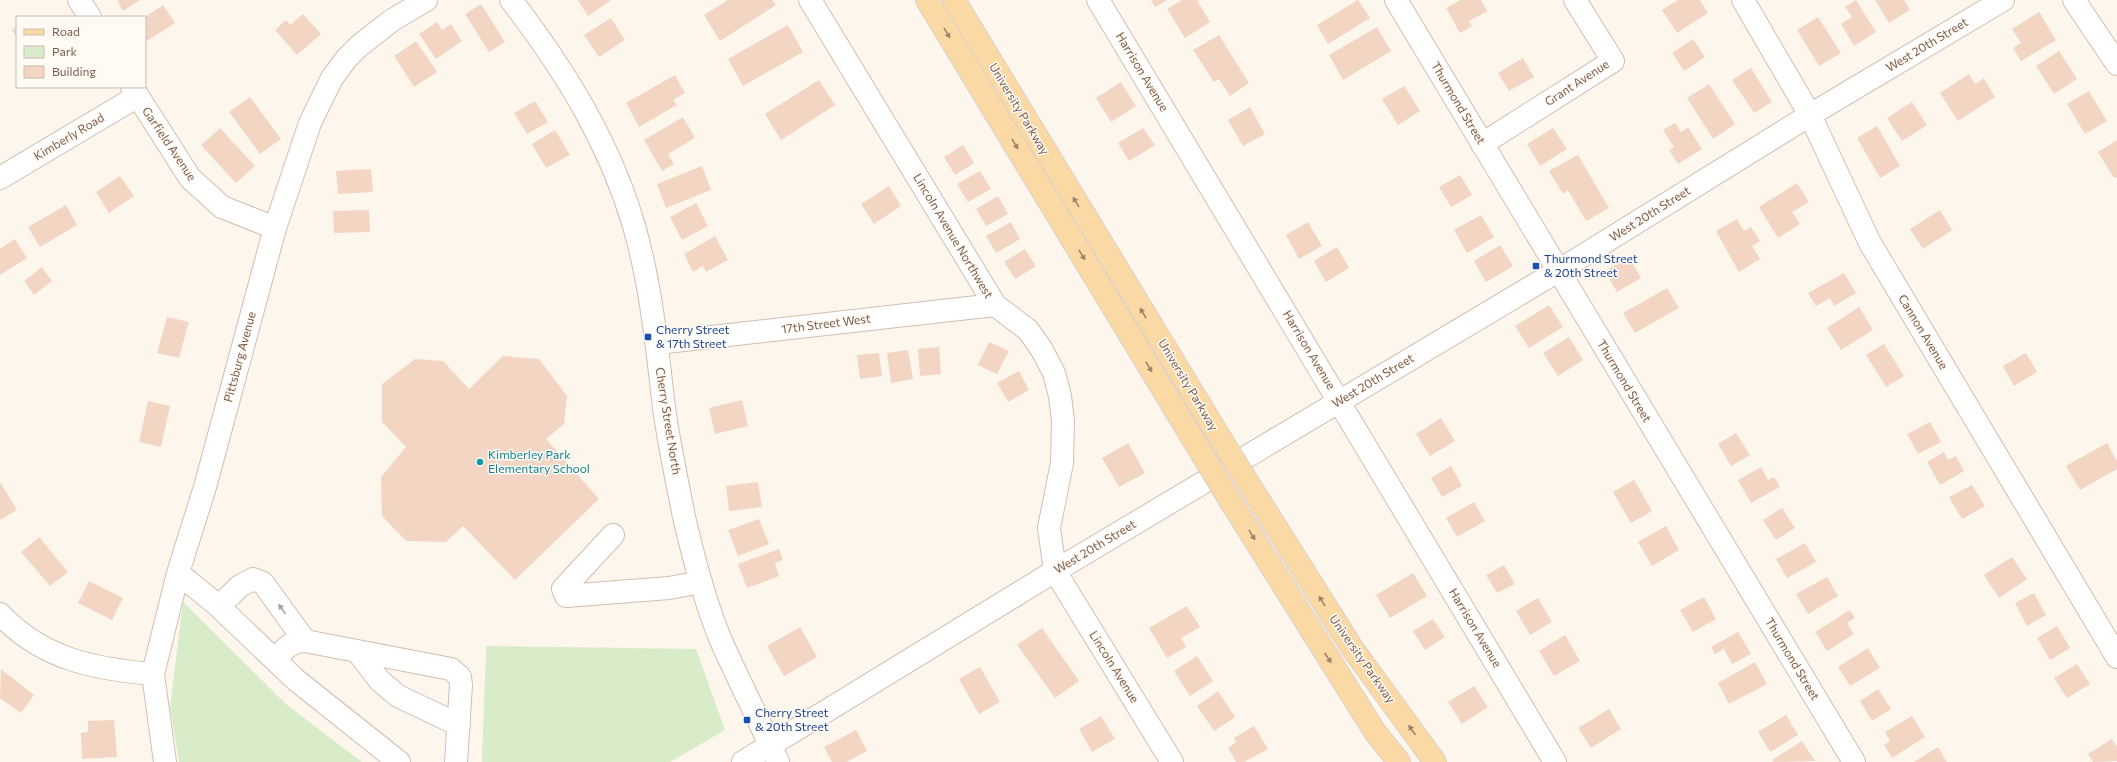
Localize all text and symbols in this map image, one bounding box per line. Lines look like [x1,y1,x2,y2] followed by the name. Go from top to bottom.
[1883,14,1970,74] street label: West 20th Street
[16,16,146,88] legend
[52,24,80,38] text: Road
[943,28,951,38] one-way arrow
[1114,29,1172,114] street label: Harrison Avenue
[52,44,78,58] text: Park
[1542,56,1611,108] street label: Grant Avenue
[1429,59,1489,146] street label: Thurmond Street
[987,60,1053,157] street label: University Parkway
[52,64,96,78] text: Building
[140,104,200,183] street label: Garfield Avenue
[31,110,106,163] street label: Kimberly Road
[1011,138,1018,150] one-way arrow
[911,171,997,301] street label: Lincoln Avenue Northwest
[1606,183,1693,244] street label: West 20th Street
[1072,196,1079,207] one-way arrow
[1078,250,1086,260] one-way arrow
[1544,251,1638,279] place label: Thurmond Street & 20th Street
[1531,261,1541,271] marker: Thurmond Street & 20th Street
[1896,292,1952,371] street label: Cannon Avenue
[1140,307,1147,318] one-way arrow
[1281,307,1339,392] street label: Harrison Avenue
[220,310,258,404] street label: Pittsburg Avenue
[780,311,871,335] street label: 17th Street West
[656,322,730,350] place label: Cherry Street & 17th Street
[643,332,653,342] marker: Cherry Street & 17th Street
[1156,336,1222,433] street label: University Parkway
[1595,337,1655,424] street label: Thurmond Street
[1329,350,1416,410] street label: West 20th Street
[1146,361,1153,373] one-way arrow
[654,366,684,476] street label: Cherry Street North
[488,447,590,475] place label: Kimberley Park Elementary School
[475,457,485,467] marker: Kimberley Park Elementary School
[1051,516,1138,576] street label: West 20th Street
[1248,529,1255,541] one-way arrow
[1447,585,1505,670] street label: Harrison Avenue
[1318,596,1326,606] one-way arrow
[278,604,286,615] one-way arrow
[1327,612,1399,705] street label: University Parkway
[1763,615,1823,702] street label: Thurmond Street
[1087,628,1143,705] street label: Lincoln Avenue
[1324,652,1331,664] one-way arrow
[755,705,829,733] place label: Cherry Street & 20th Street
[742,715,752,725] marker: Cherry Street & 20th Street
[1408,725,1416,736] one-way arrow

